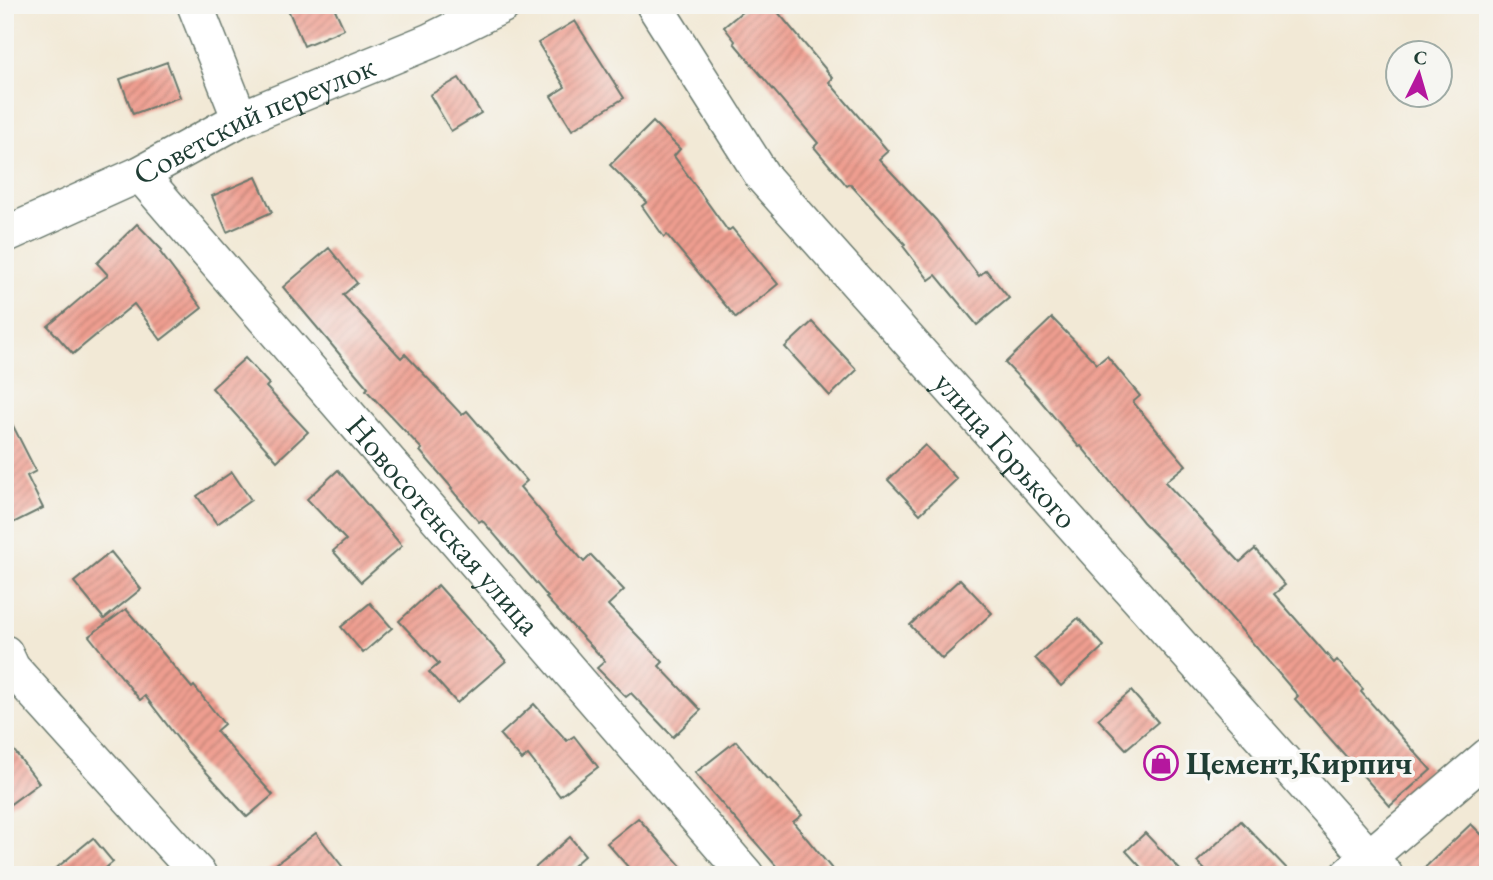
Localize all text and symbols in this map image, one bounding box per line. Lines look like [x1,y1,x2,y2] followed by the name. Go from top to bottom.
[1384,38,1454,108] north arrow
[126,45,382,195] street label: Советский переулок
[1413,45,1428,71] text: С
[925,362,1087,537] street label: улица Горького
[337,406,550,644] street label: Новосотенская улица
[1186,742,1412,784] place label: Цемент,Кирпич
[1142,744,1180,782] shop icon: Цемент,Кирпич

